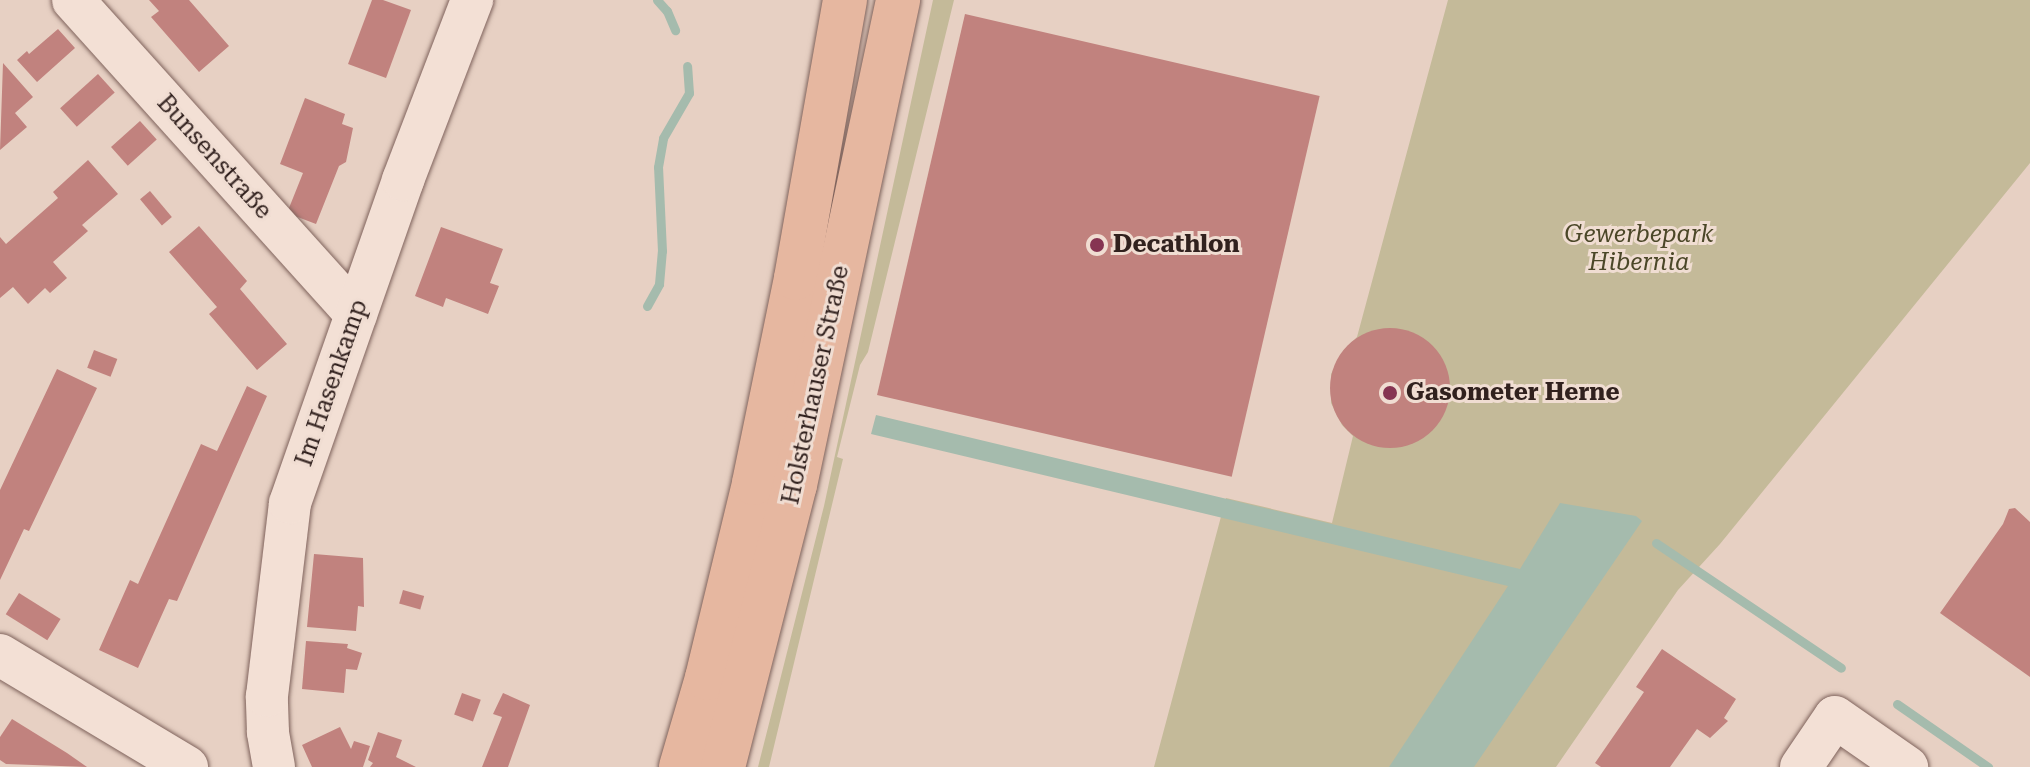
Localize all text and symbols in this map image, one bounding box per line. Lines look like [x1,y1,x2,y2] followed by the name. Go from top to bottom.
[151,89,277,225] street label: Bunsenstraße
[1565,221,1713,277] park label: Gewerbepark Hibernia
[1113,231,1240,259] place label: Decathlon
[1088,236,1106,254] marker: Decathlon
[777,263,855,507] street label: Holsterhauser Straße
[290,296,374,470] street label: Im Hasenkamp
[1406,379,1620,407] place label: Gasometer Herne
[1381,384,1399,402] marker: Gasometer Herne

